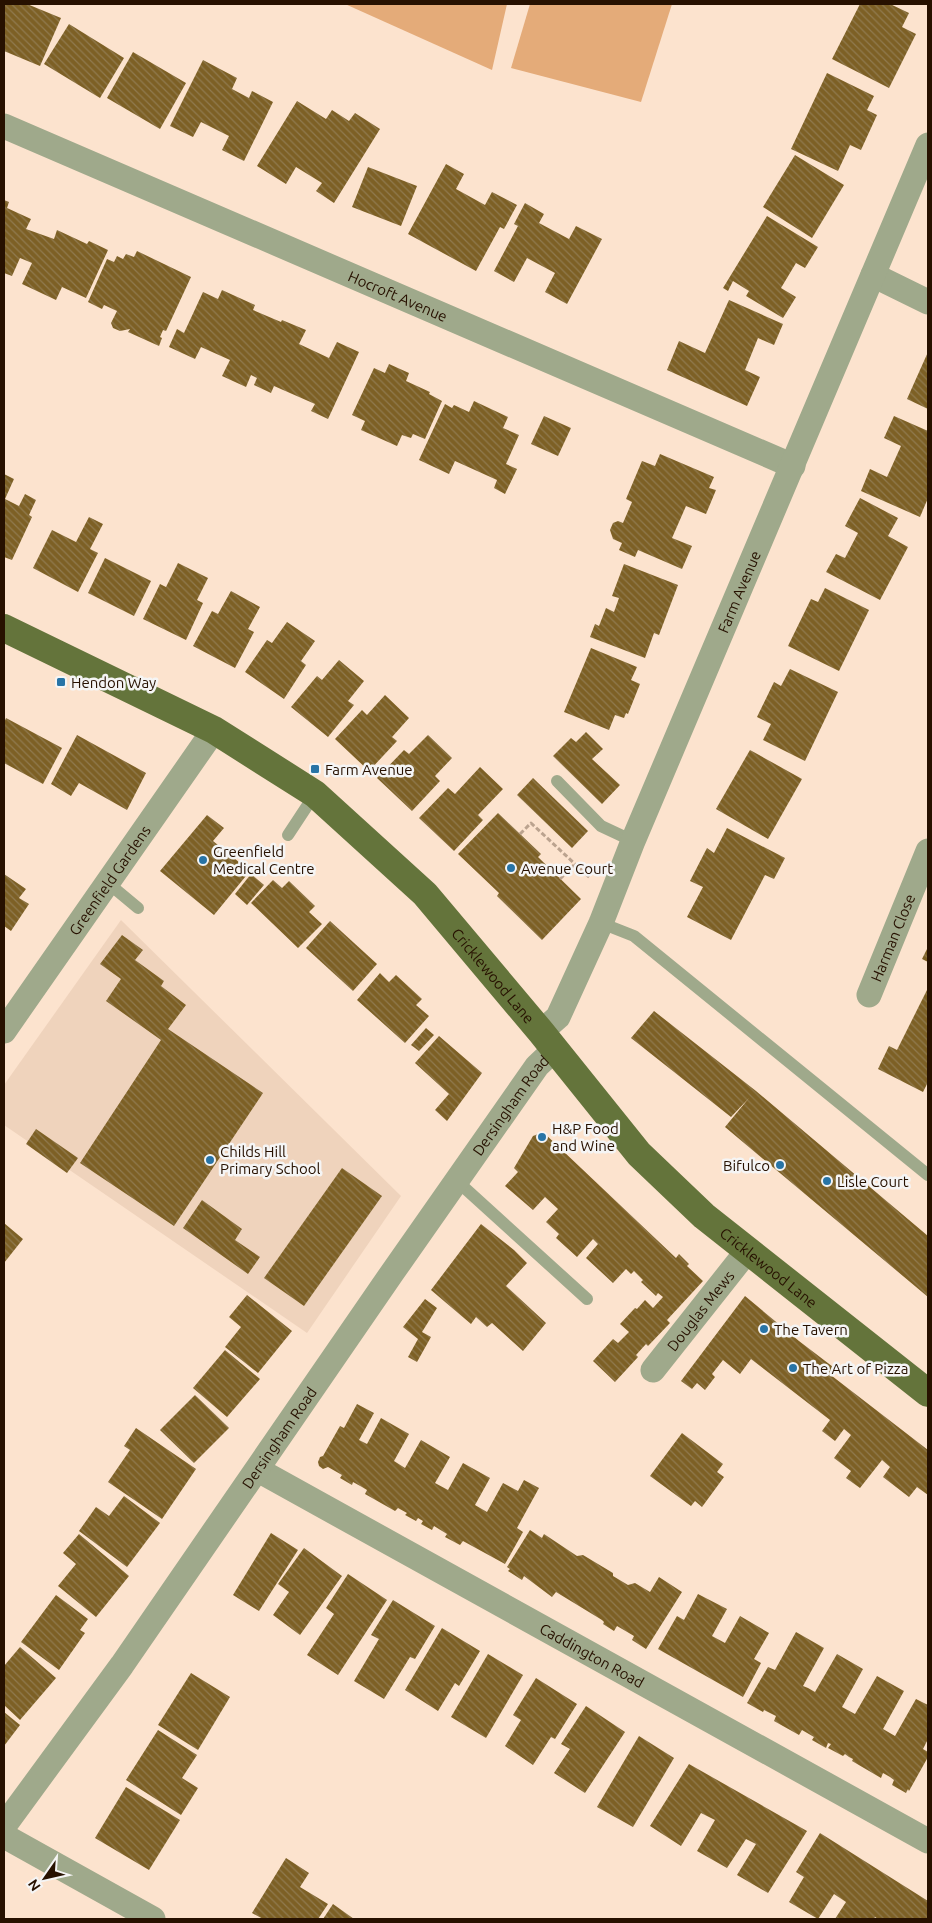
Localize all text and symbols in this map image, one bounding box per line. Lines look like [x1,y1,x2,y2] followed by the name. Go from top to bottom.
[346,267,450,325] street label: Hocroft Avenue
[714,548,764,635] street label: Farm Avenue
[71,674,156,691] place label: Hendon Way
[55,676,67,688] marker: Hendon Way
[325,761,413,778] place label: Farm Avenue
[309,763,321,775] marker: Farm Avenue
[65,822,153,938] street label: Greenfield Gardens
[213,843,315,877] place label: Greenfield Medical Centre
[197,854,209,866] marker: Greenfield Medical Centre
[521,860,613,877] place label: Avenue Court
[505,862,517,874] marker: Avenue Court
[867,891,918,984] street label: Harman Close
[449,924,538,1026] street label: Cricklewood Lane
[469,1051,552,1158] street label: Dersingham Road
[552,1120,619,1154] place label: H&P Food and Wine
[536,1131,548,1143] marker: H&P Food and Wine
[220,1143,321,1177] place label: Childs Hill Primary School
[204,1154,216,1166] marker: Childs Hill Primary School
[723,1157,770,1174] place label: Bifulco
[774,1159,786,1171] marker: Bifulco
[837,1173,909,1190] place label: Lisle Court
[821,1175,833,1187] marker: Lisle Court
[717,1224,821,1311] street label: Cricklewood Lane
[663,1267,737,1354] street label: Douglas Mews
[774,1321,848,1338] place label: The Tavern
[758,1323,770,1335] marker: The Tavern
[803,1360,908,1377] place label: The Art of Pizza
[787,1362,799,1374] marker: The Art of Pizza
[238,1383,320,1491] street label: Dersingham Road
[537,1619,647,1691] street label: Caddington Road
[20,1853,70,1903] north arrow
[25,1876,44,1894] text: N

